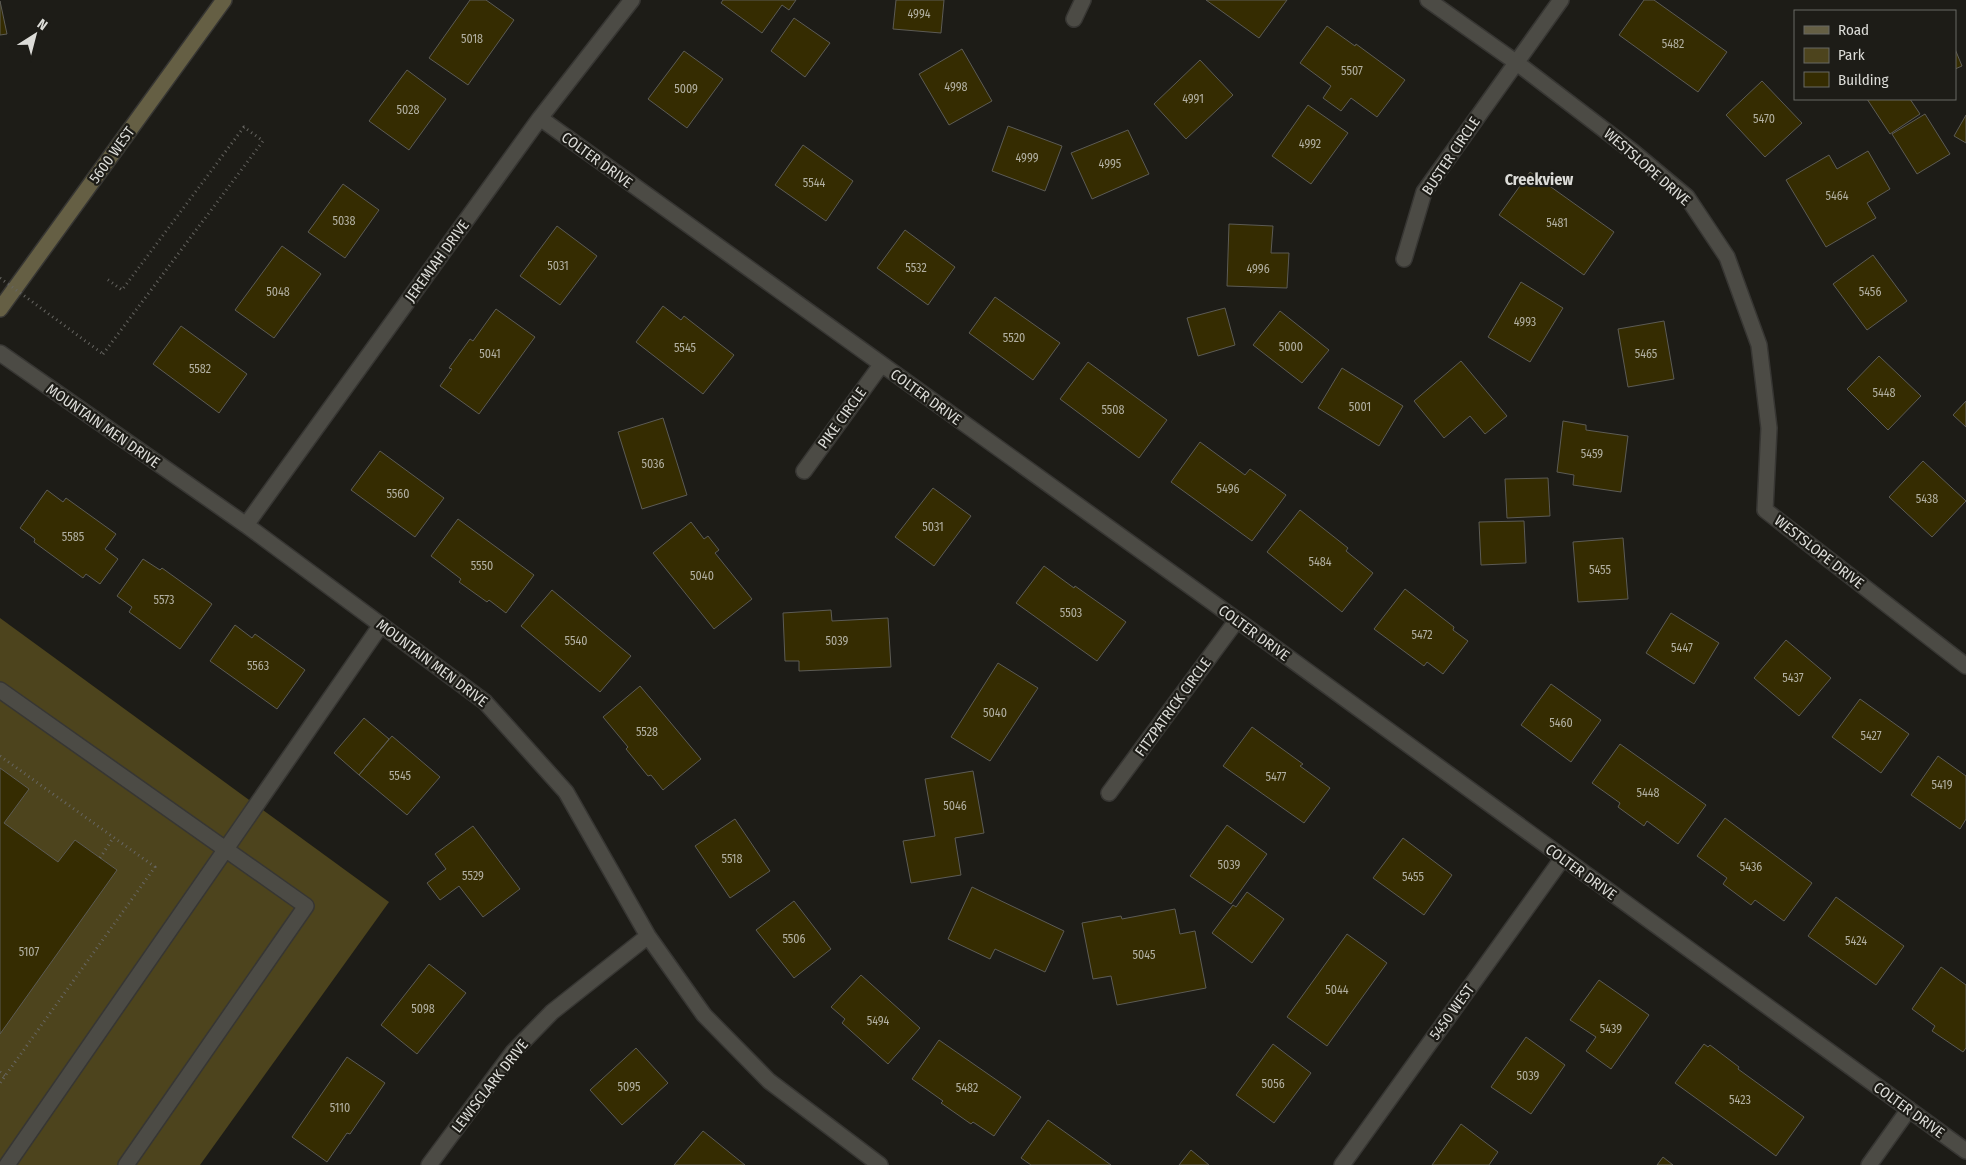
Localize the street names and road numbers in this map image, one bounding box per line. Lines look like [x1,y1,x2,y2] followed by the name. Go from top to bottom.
[1418,113,1484,199] street label: BUSTER CIRCLE
[85,123,139,187] street label: 5600 WEST
[1600,125,1694,209] street label: WESTSLOPE DRIVE
[558,128,636,192] street label: COLTER DRIVE
[401,216,473,306] street label: JEREMIAH DRIVE
[887,365,965,429] street label: COLTER DRIVE
[43,380,163,472] street label: MOUNTAIN MEN DRIVE
[814,384,870,452] street label: PIKE CIRCLE
[1771,511,1867,593] street label: WESTSLOPE DRIVE
[1215,601,1293,665] street label: COLTER DRIVE
[373,615,491,711] street label: MOUNTAIN MEN DRIVE
[1131,654,1215,760] street label: FITZPATRICK CIRCLE
[1542,840,1620,904] street label: COLTER DRIVE
[1426,981,1478,1043] street label: 5450 WEST
[448,1036,532,1136] street label: LEWISCLARK DRIVE
[1870,1078,1948,1142] street label: COLTER DRIVE

